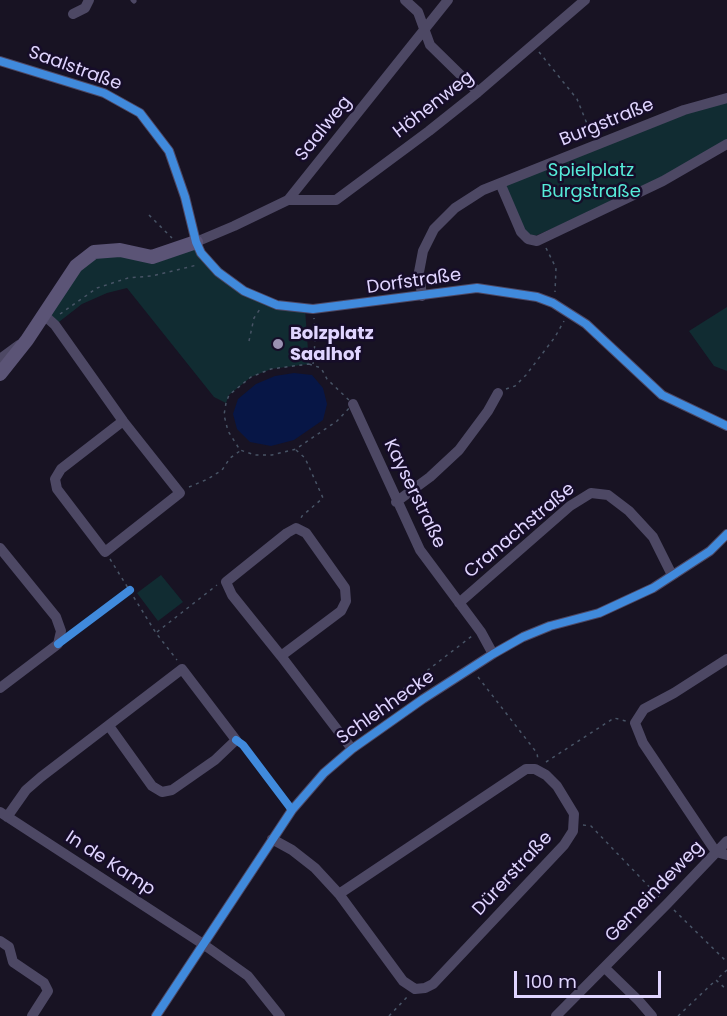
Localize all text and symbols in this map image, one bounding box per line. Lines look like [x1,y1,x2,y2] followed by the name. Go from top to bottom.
[25,42,125,96] street label: Saalstraße
[389,67,479,143] street label: Höhenweg
[291,92,357,166] street label: Saalweg
[557,94,657,152] street label: Burgstraße
[541,160,641,202] park label: Spielplatz Burgstraße
[365,265,463,299] street label: Dorfstraße
[290,323,374,366] place label: Bolzplatz Saalhof
[271,337,285,351] marker: Bolzplatz Saalhof
[378,436,450,552] street label: Kayserstraße
[461,479,579,583] street label: Cranachstraße
[333,666,439,750] street label: Schlehhecke
[61,827,159,901] street label: In de Kamp
[469,827,557,921] street label: Dürerstraße
[601,837,709,947] street label: Gemeindeweg
[517,959,664,997] scale bar
[525,969,577,994] text: 100 m

